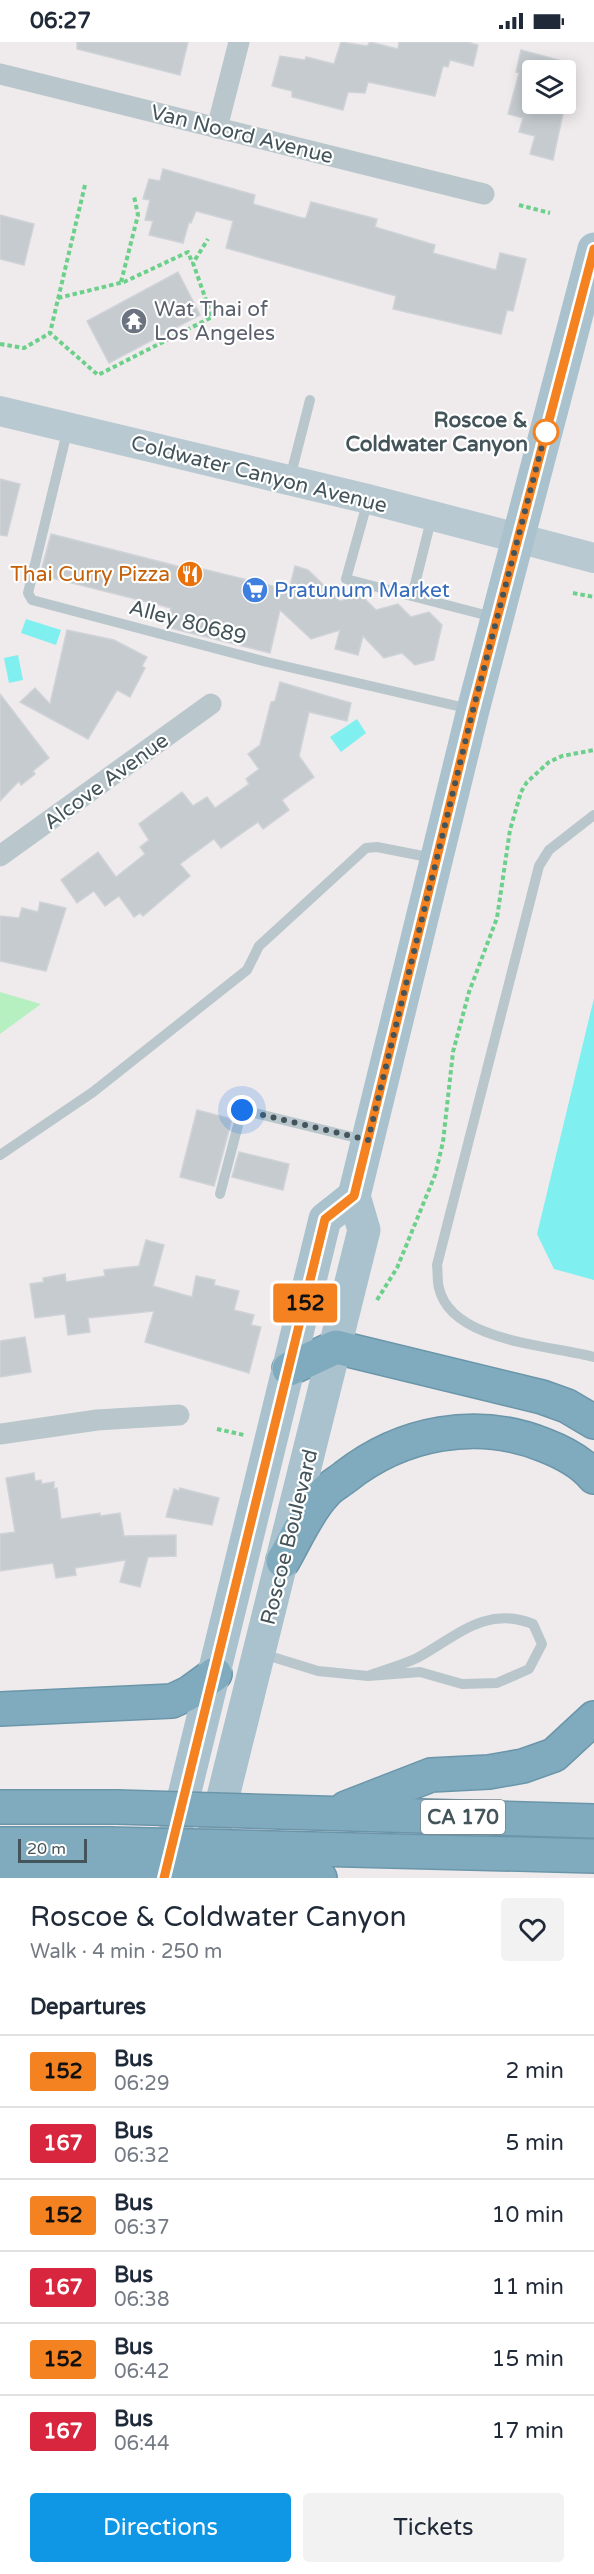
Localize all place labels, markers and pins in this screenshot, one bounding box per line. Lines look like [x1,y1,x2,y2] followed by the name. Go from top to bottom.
[154,297,275,346] place label: Wat Thai of Los Angeles
[119,306,149,336] temple icon: Wat Thai of Los Angeles
[345,408,528,457] place label: Roscoe & Coldwater Canyon
[533,419,559,445] marker: Roscoe & Coldwater Canyon
[175,559,205,589] restaurant icon: Thai Curry Pizza
[10,562,170,587] place label: Thai Curry Pizza
[240,575,270,605] supermarket icon: Pratunum Market
[274,578,450,603] place label: Pratunum Market

